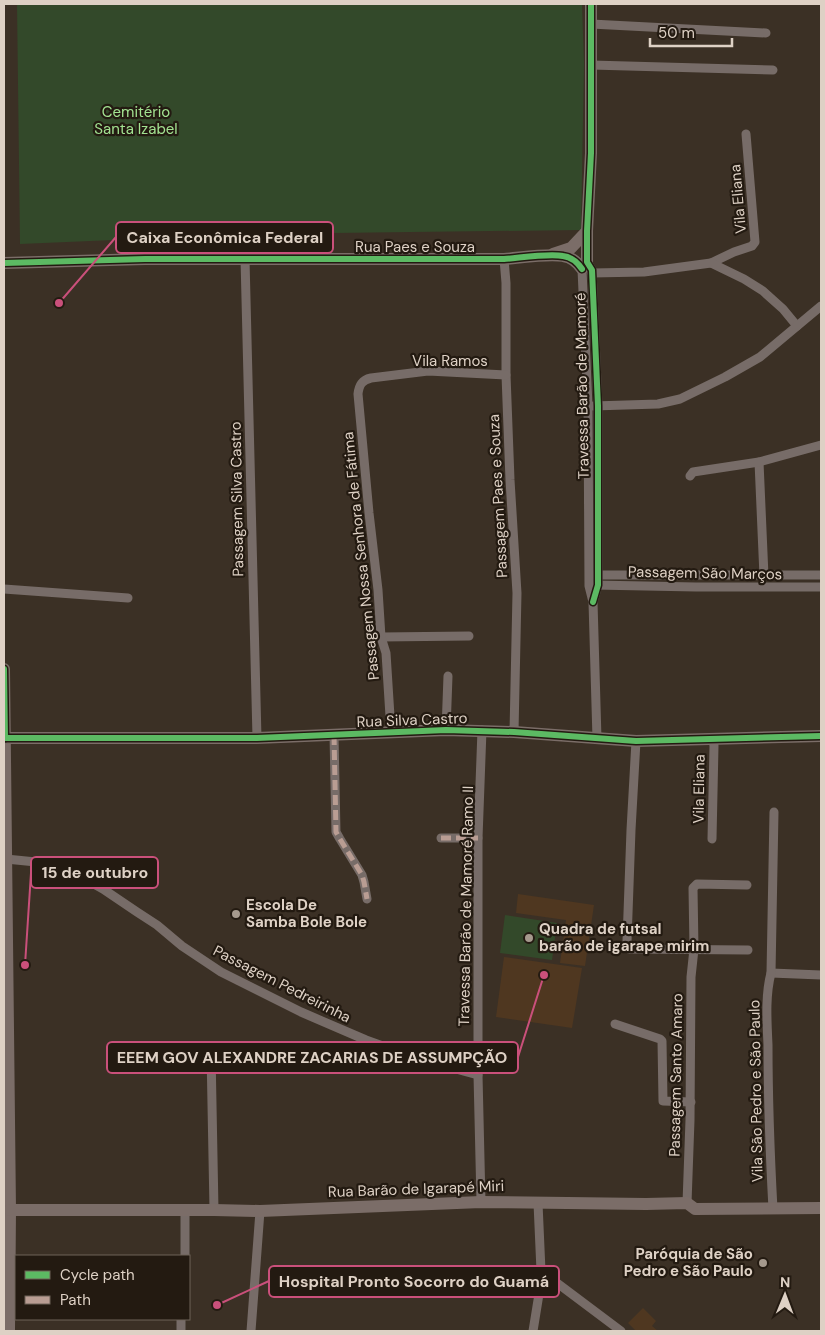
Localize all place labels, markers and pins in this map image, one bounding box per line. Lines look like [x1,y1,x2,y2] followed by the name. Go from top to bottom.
[116,222,333,253] callout: Caixa Econômica Federal
[31,857,158,888] callout: 15 de outubro
[246,895,367,932] place label: Escola De Samba Bole Bole
[230,908,242,920] marker: Escola De Samba Bole Bole
[539,919,709,956] place label: Quadra de futsal barão de igarape mirim
[523,932,535,944] marker: Quadra de futsal barão de igarape mirim
[107,1042,518,1073] callout: EEEM GOV ALEXANDRE ZACARIAS DE ASSUMPÇÃO
[624,1244,753,1281] place label: Paróquia de São Pedro e São Paulo
[757,1257,769,1269] marker: Paróquia de São Pedro e São Paulo
[269,1266,559,1297] callout: Hospital Pronto Socorro do Guamá

